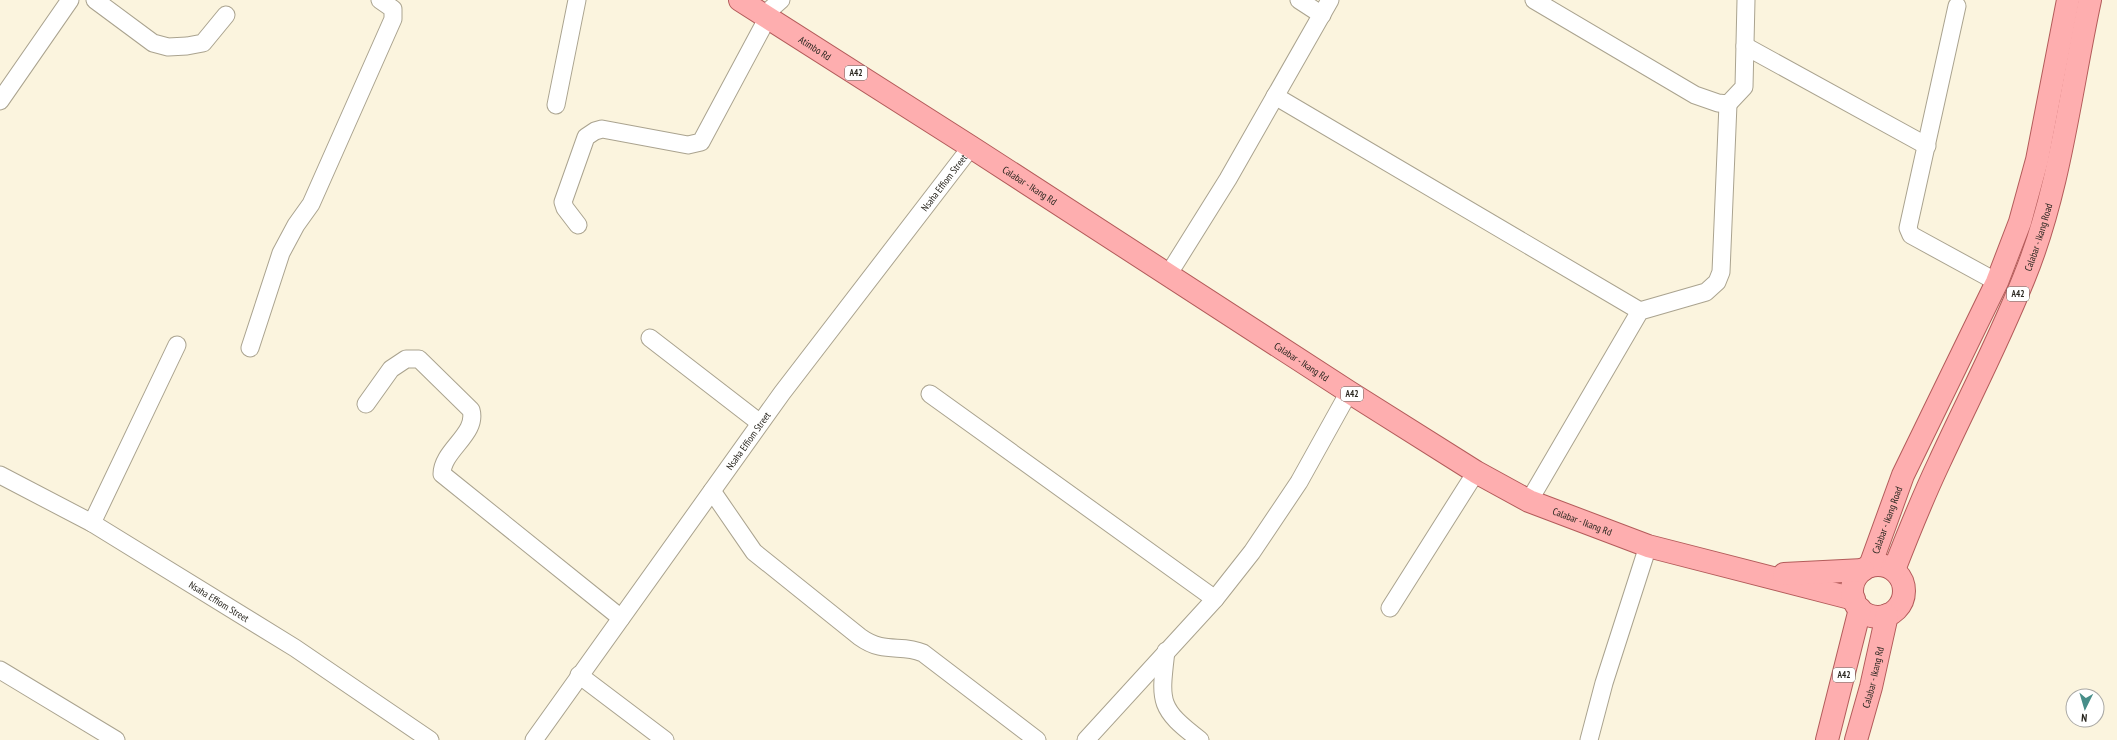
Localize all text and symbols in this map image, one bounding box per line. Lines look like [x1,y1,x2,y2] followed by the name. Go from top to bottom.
[796,33,833,63] street label: Atimbo Rd
[845,66,867,80] road number: A42
[918,152,970,214] street label: Nsaha Effiom Street
[1000,163,1059,208] street label: Calabar - Ikang Rd
[2021,202,2055,273] street label: Calabar - Ikang Road
[2007,287,2029,301] road number: A42
[1272,339,1331,384] street label: Calabar - Ikang Rd
[1341,387,1363,401] road number: A42
[723,409,774,472] street label: Nsaha Effiom Street
[1869,485,1905,555] street label: Calabar - Ikang Road
[1551,505,1614,539] street label: Calabar - Ikang Rd
[186,578,251,625] street label: Nsaha Effiom Street
[1859,645,1887,709] street label: Calabar - Ikang Rd
[1833,668,1855,682] road number: A42
[2065,688,2105,728] north arrow
[2081,711,2088,725] text: N

